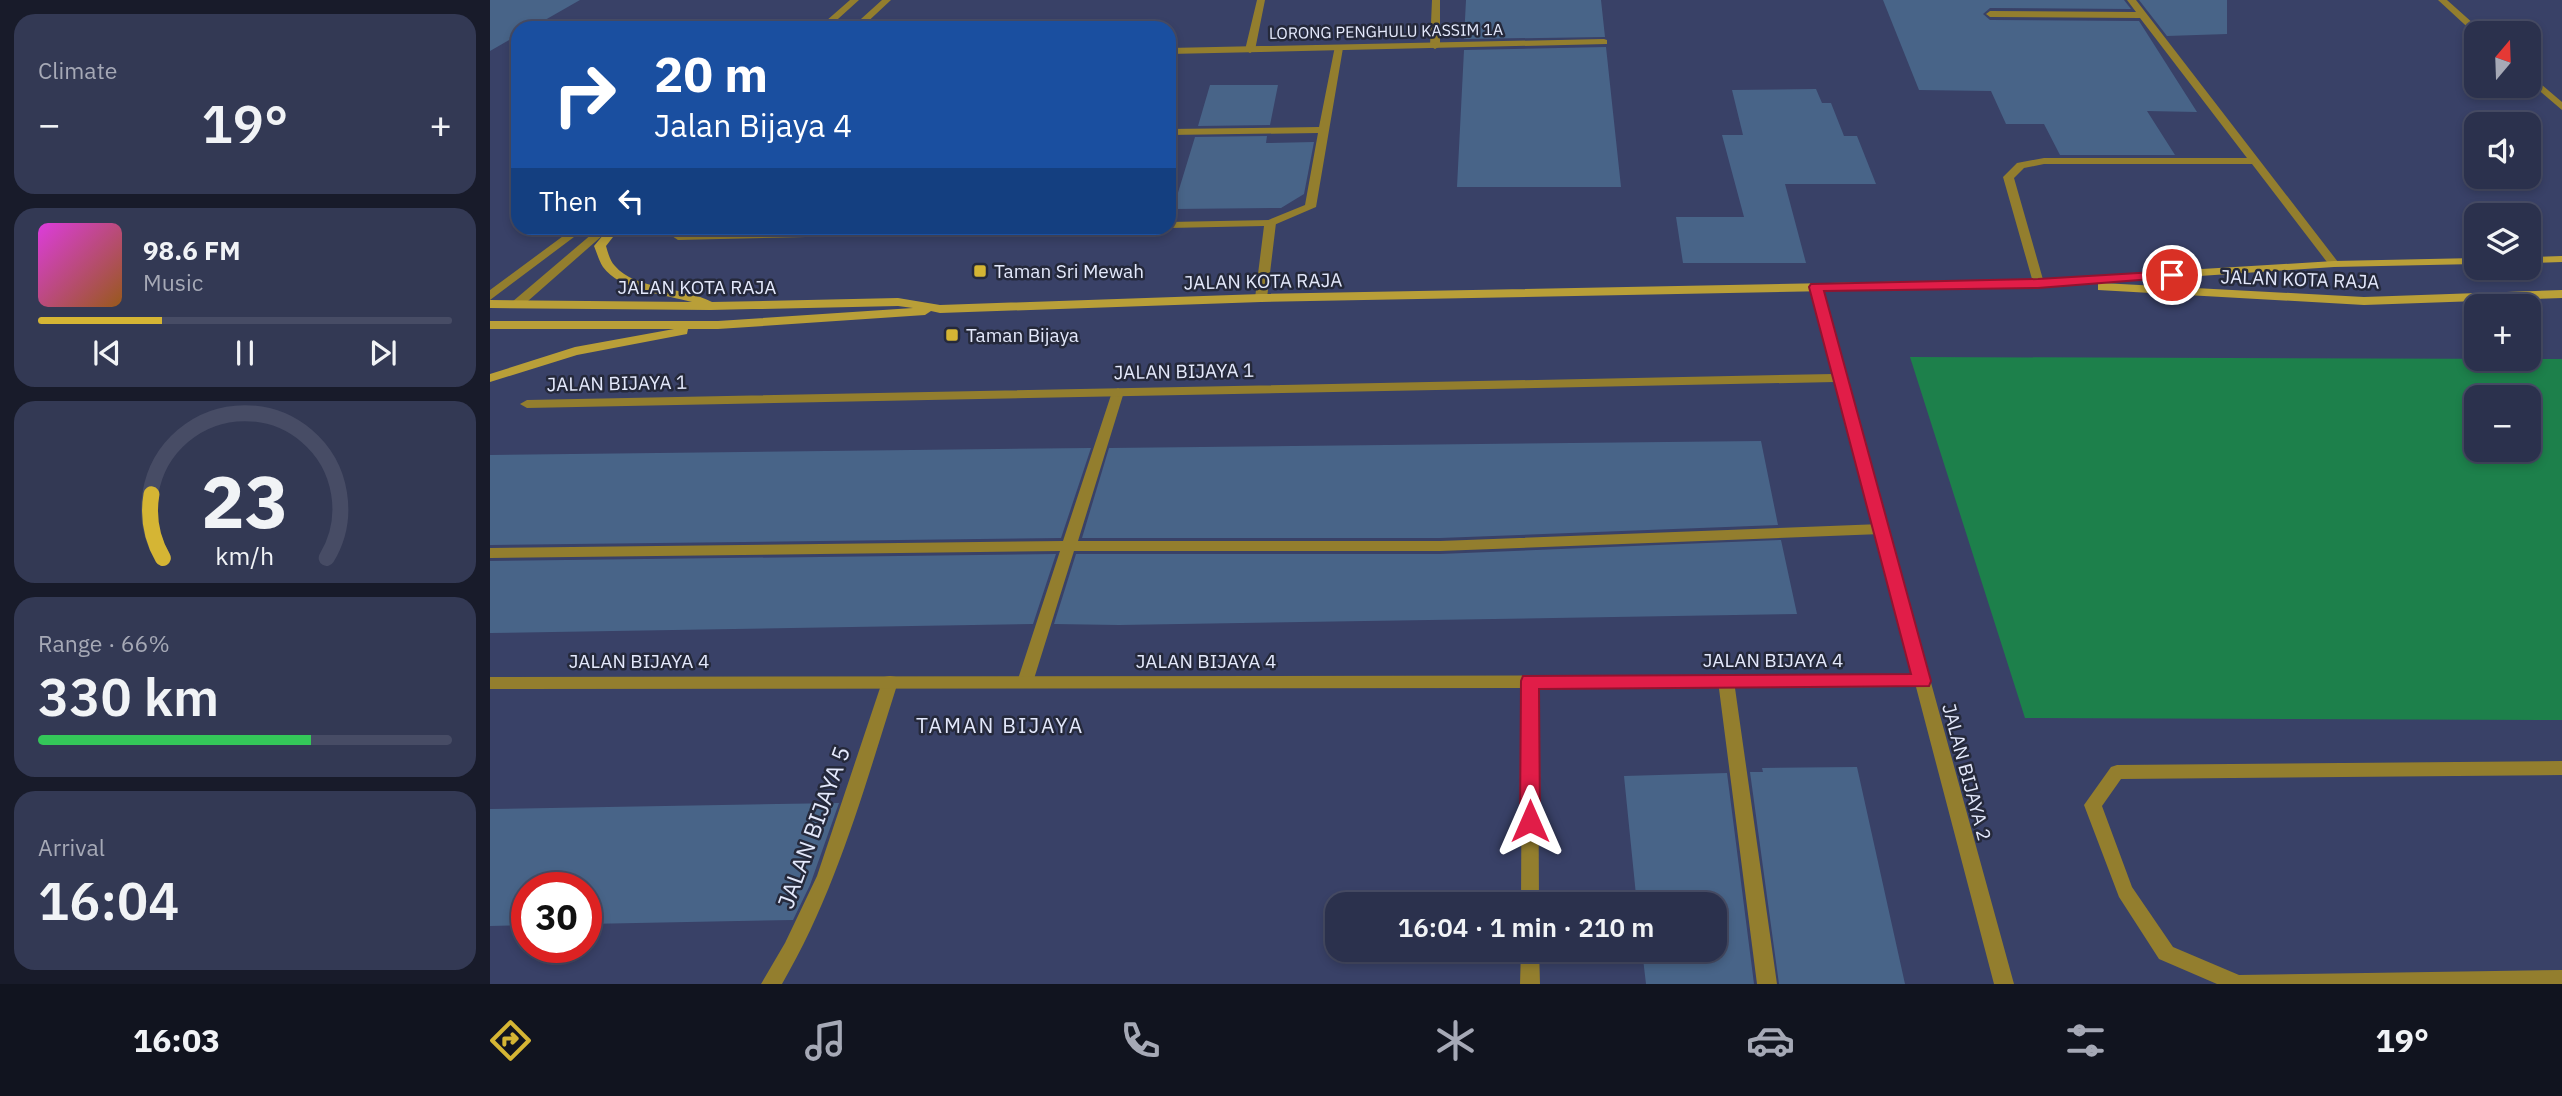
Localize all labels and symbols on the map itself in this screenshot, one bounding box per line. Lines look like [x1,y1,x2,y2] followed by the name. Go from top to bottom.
[1269,19,1503,43] street label: LORONG PENGHULU KASSIM 1A
[2464,21,2541,98] north arrow
[2142,245,2202,305] pin
[994,259,1144,283] place label: Taman Sri Mewah
[972,263,988,279] marker: Taman Sri Mewah
[2220,264,2380,294] street label: JALAN KOTA RAJA
[1183,268,1343,294] street label: JALAN KOTA RAJA
[618,275,776,299] street label: JALAN KOTA RAJA
[966,323,1079,347] place label: Taman Bijaya
[944,327,960,343] marker: Taman Bijaya
[1113,358,1255,384] street label: JALAN BIJAYA 1
[546,370,688,396] street label: JALAN BIJAYA 1
[1703,648,1843,672] street label: JALAN BIJAYA 4
[569,649,709,673] street label: JALAN BIJAYA 4
[1136,649,1276,673] street label: JALAN BIJAYA 4
[1937,701,1997,843] street label: JALAN BIJAYA 2
[916,711,1084,739] district label: TAMAN BIJAYA
[770,742,856,912] street label: JALAN BIJAYA 5
[1493,784,1567,858] position arrow
[511,872,602,963] speed limit sign: 30

